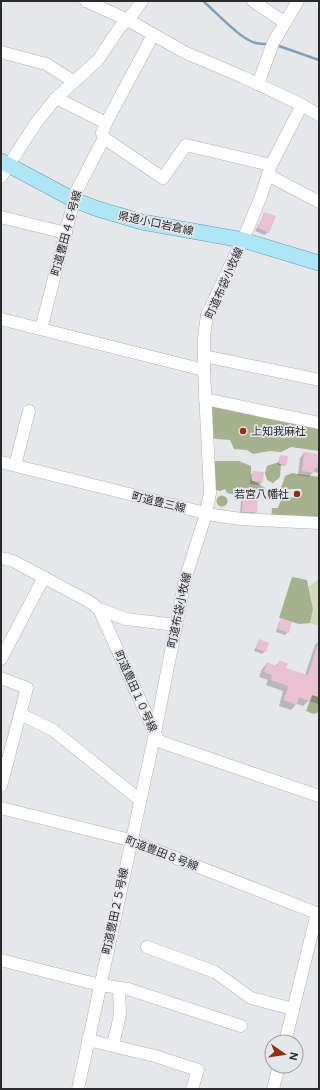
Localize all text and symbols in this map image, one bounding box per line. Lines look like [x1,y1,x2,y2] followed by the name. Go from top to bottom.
[48,189,84,277] street label: 町道豊田４６号線
[117,208,195,238] street label: 県道小口岩倉線
[202,245,246,321] street label: 町道布袋小牧線
[251,424,306,438] place label: 上知我麻社
[238,426,248,436] marker: 上知我麻社
[234,487,289,501] place label: 若宮八幡社
[131,489,187,515] street label: 町道豊三線
[292,489,302,499] marker: 若宮八幡社
[164,571,194,649] street label: 町道布袋小牧線
[112,648,160,734] street label: 町道豊田１０号線
[124,833,200,873] street label: 町道豊田８号線
[99,867,131,955] street label: 町道豊田２５号線
[264,1034,304,1074] north arrow
[286,1051,301,1062] text: N

